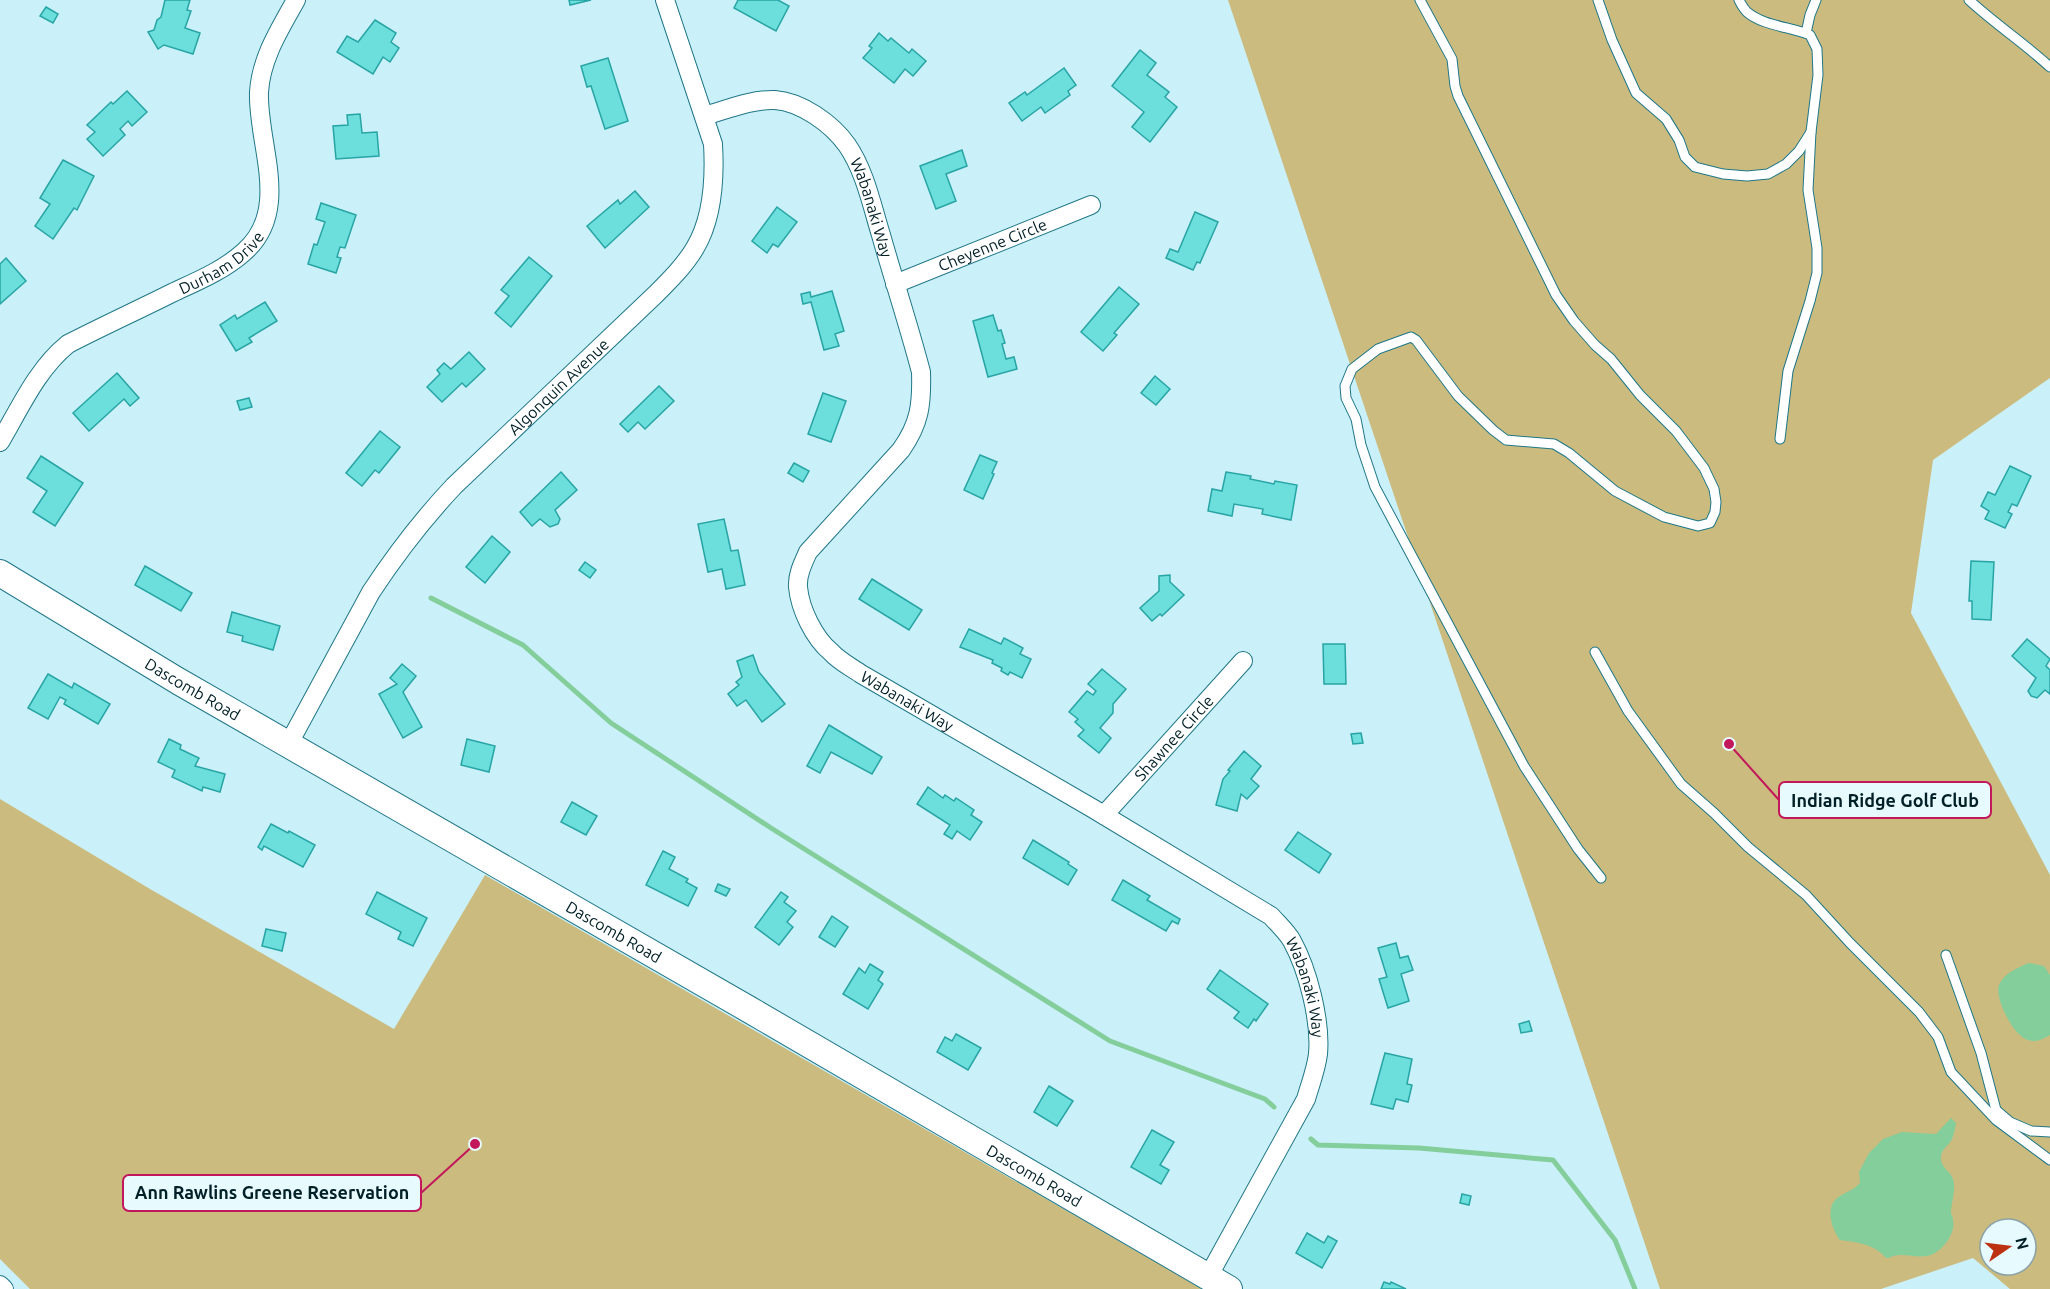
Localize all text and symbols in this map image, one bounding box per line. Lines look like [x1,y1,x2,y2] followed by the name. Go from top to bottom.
[847,155,896,260] street label: Wabanaki Way
[936,215,1049,275] street label: Cheyenne Circle
[176,228,267,298] street label: Durham Drive
[505,335,612,439] street label: Algonquin Avenue
[142,654,243,724] street label: Dascomb Road
[858,667,957,735] street label: Wabanaki Way
[1131,691,1217,784] street label: Shawnee Circle
[1779,782,1991,818] callout: Indian Ridge Golf Club
[1791,790,1979,810] text: Indian Ridge Golf Club
[563,897,665,966] street label: Dascomb Road
[1282,934,1327,1038] street label: Wabanaki Way
[983,1141,1085,1210] street label: Dascomb Road
[123,1175,421,1211] callout: Ann Rawlins Greene Reservation
[135,1182,409,1202] text: Ann Rawlins Greene Reservation
[1978,1217,2038,1277] north arrow
[2012,1235,2033,1251] text: N

